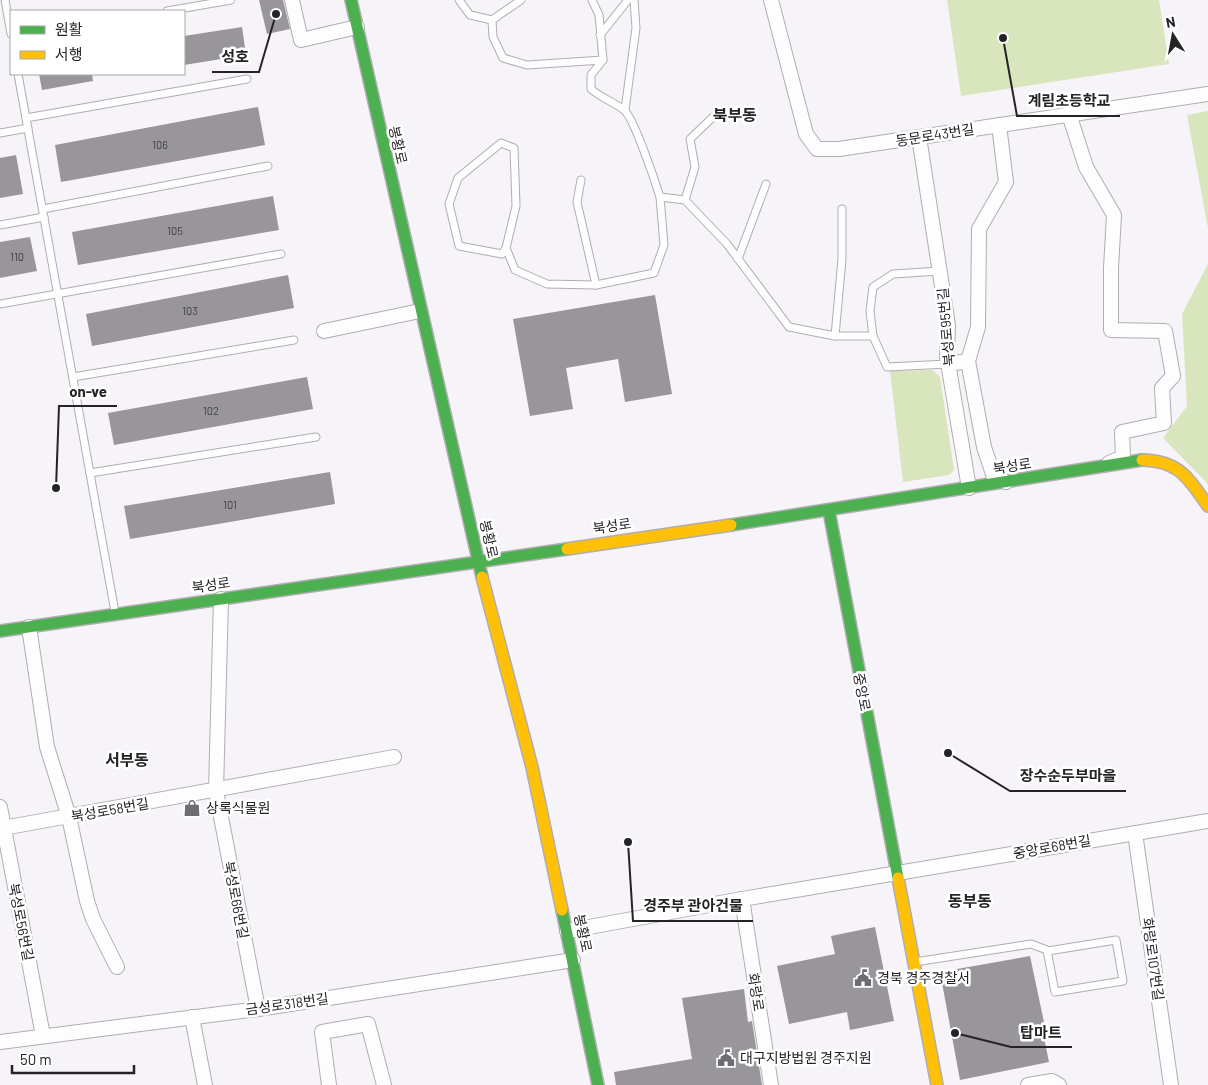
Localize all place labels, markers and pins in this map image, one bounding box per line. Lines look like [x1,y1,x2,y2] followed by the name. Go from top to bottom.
[212,42,259,72] callout: 성호
[1017,86,1120,116] callout: 계림초등학교
[59,376,117,406] callout: on-ve
[1010,761,1126,791] callout: 장수순두부마을
[182,798,202,818] shop icon: 상록식물원
[206,799,270,816] place label: 상록식물원
[633,891,753,921] callout: 경주부 관아건물
[853,968,873,988] public building icon: 경북 경주경찰서
[877,969,970,986] place label: 경북 경주경찰서
[1011,1017,1072,1047] callout: 탑마트
[716,1048,736,1068] public building icon: 대구지방법원 경주지원
[740,1049,872,1066] place label: 대구지방법원 경주지원

